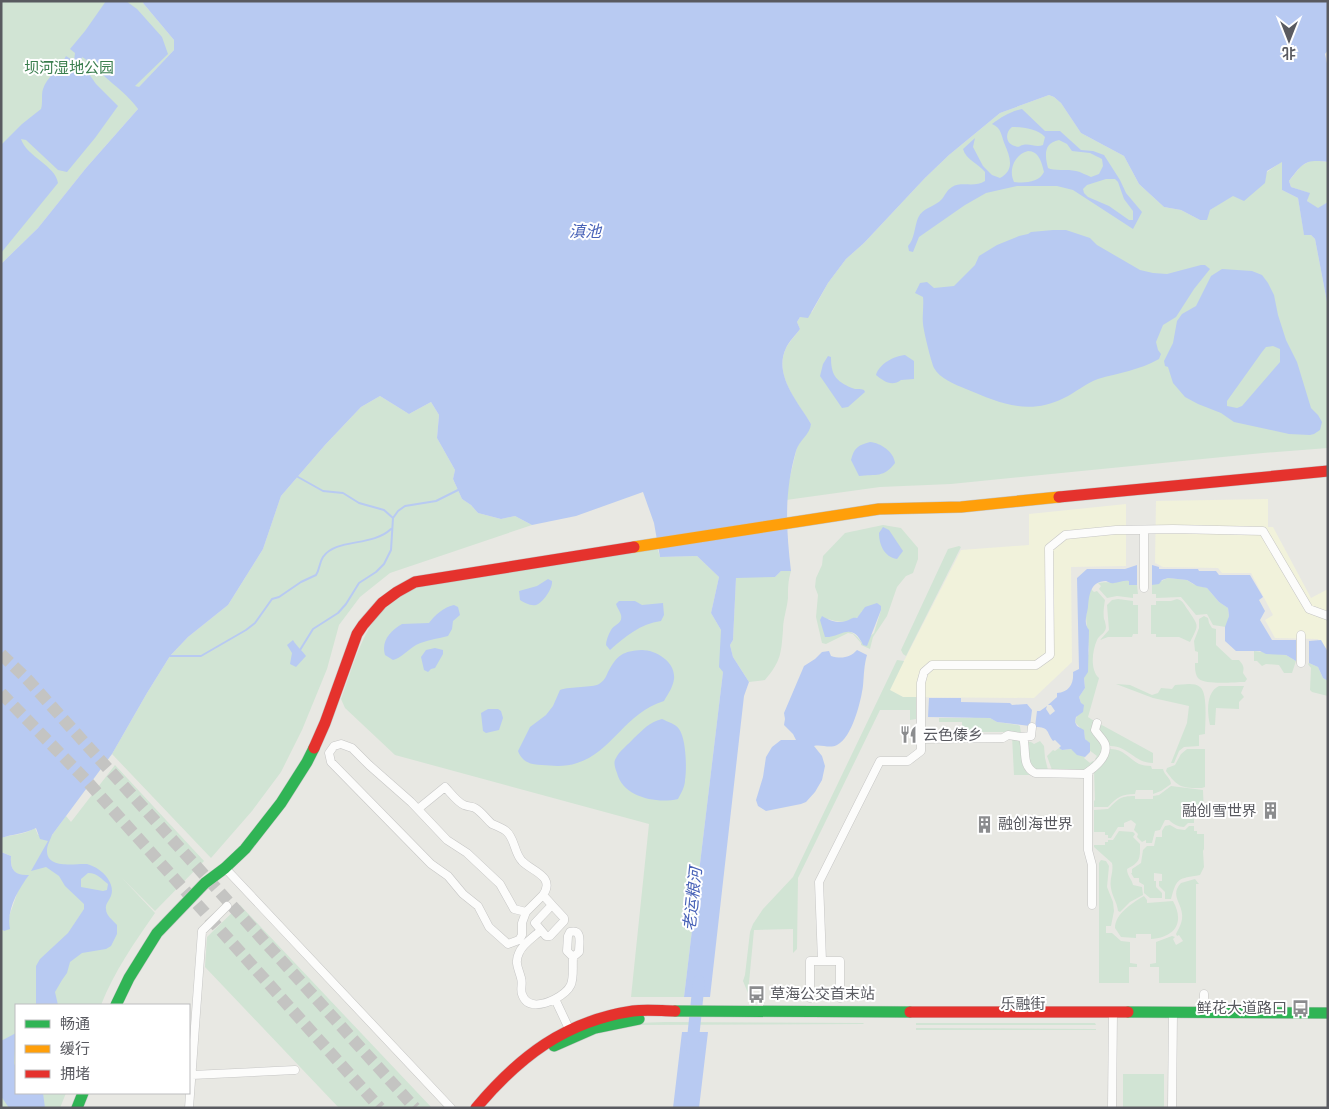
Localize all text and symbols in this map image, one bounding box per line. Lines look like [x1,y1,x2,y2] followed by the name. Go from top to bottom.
[1264,15,1314,65] north arrow
[1282,45,1296,60] text: 北
[24,60,114,76] park label: 坝河湿地公园
[569,223,603,240] water label: 滇池
[899,725,919,745] restaurant icon: 云色傣乡
[923,727,983,743] place label: 云色傣乡
[1261,801,1281,821] building icon: 融创雪世界
[1182,802,1257,819] place label: 融创雪世界
[974,814,994,834] building icon: 融创海世界
[998,815,1073,832] place label: 融创海世界
[681,863,705,932] water label: 老运粮河
[746,984,766,1004] bus stop icon: 草海公交首末站
[770,986,875,1002] place label: 草海公交首末站
[1000,996,1046,1012] street label: 乐融街
[1291,998,1311,1018] bus stop icon: 鲜花大道路口
[1197,1000,1287,1016] place label: 鲜花大道路口
[15,1004,190,1094] legend
[60,1016,90,1032] text: 畅通
[60,1041,90,1057] text: 缓行
[60,1066,90,1082] text: 拥堵

